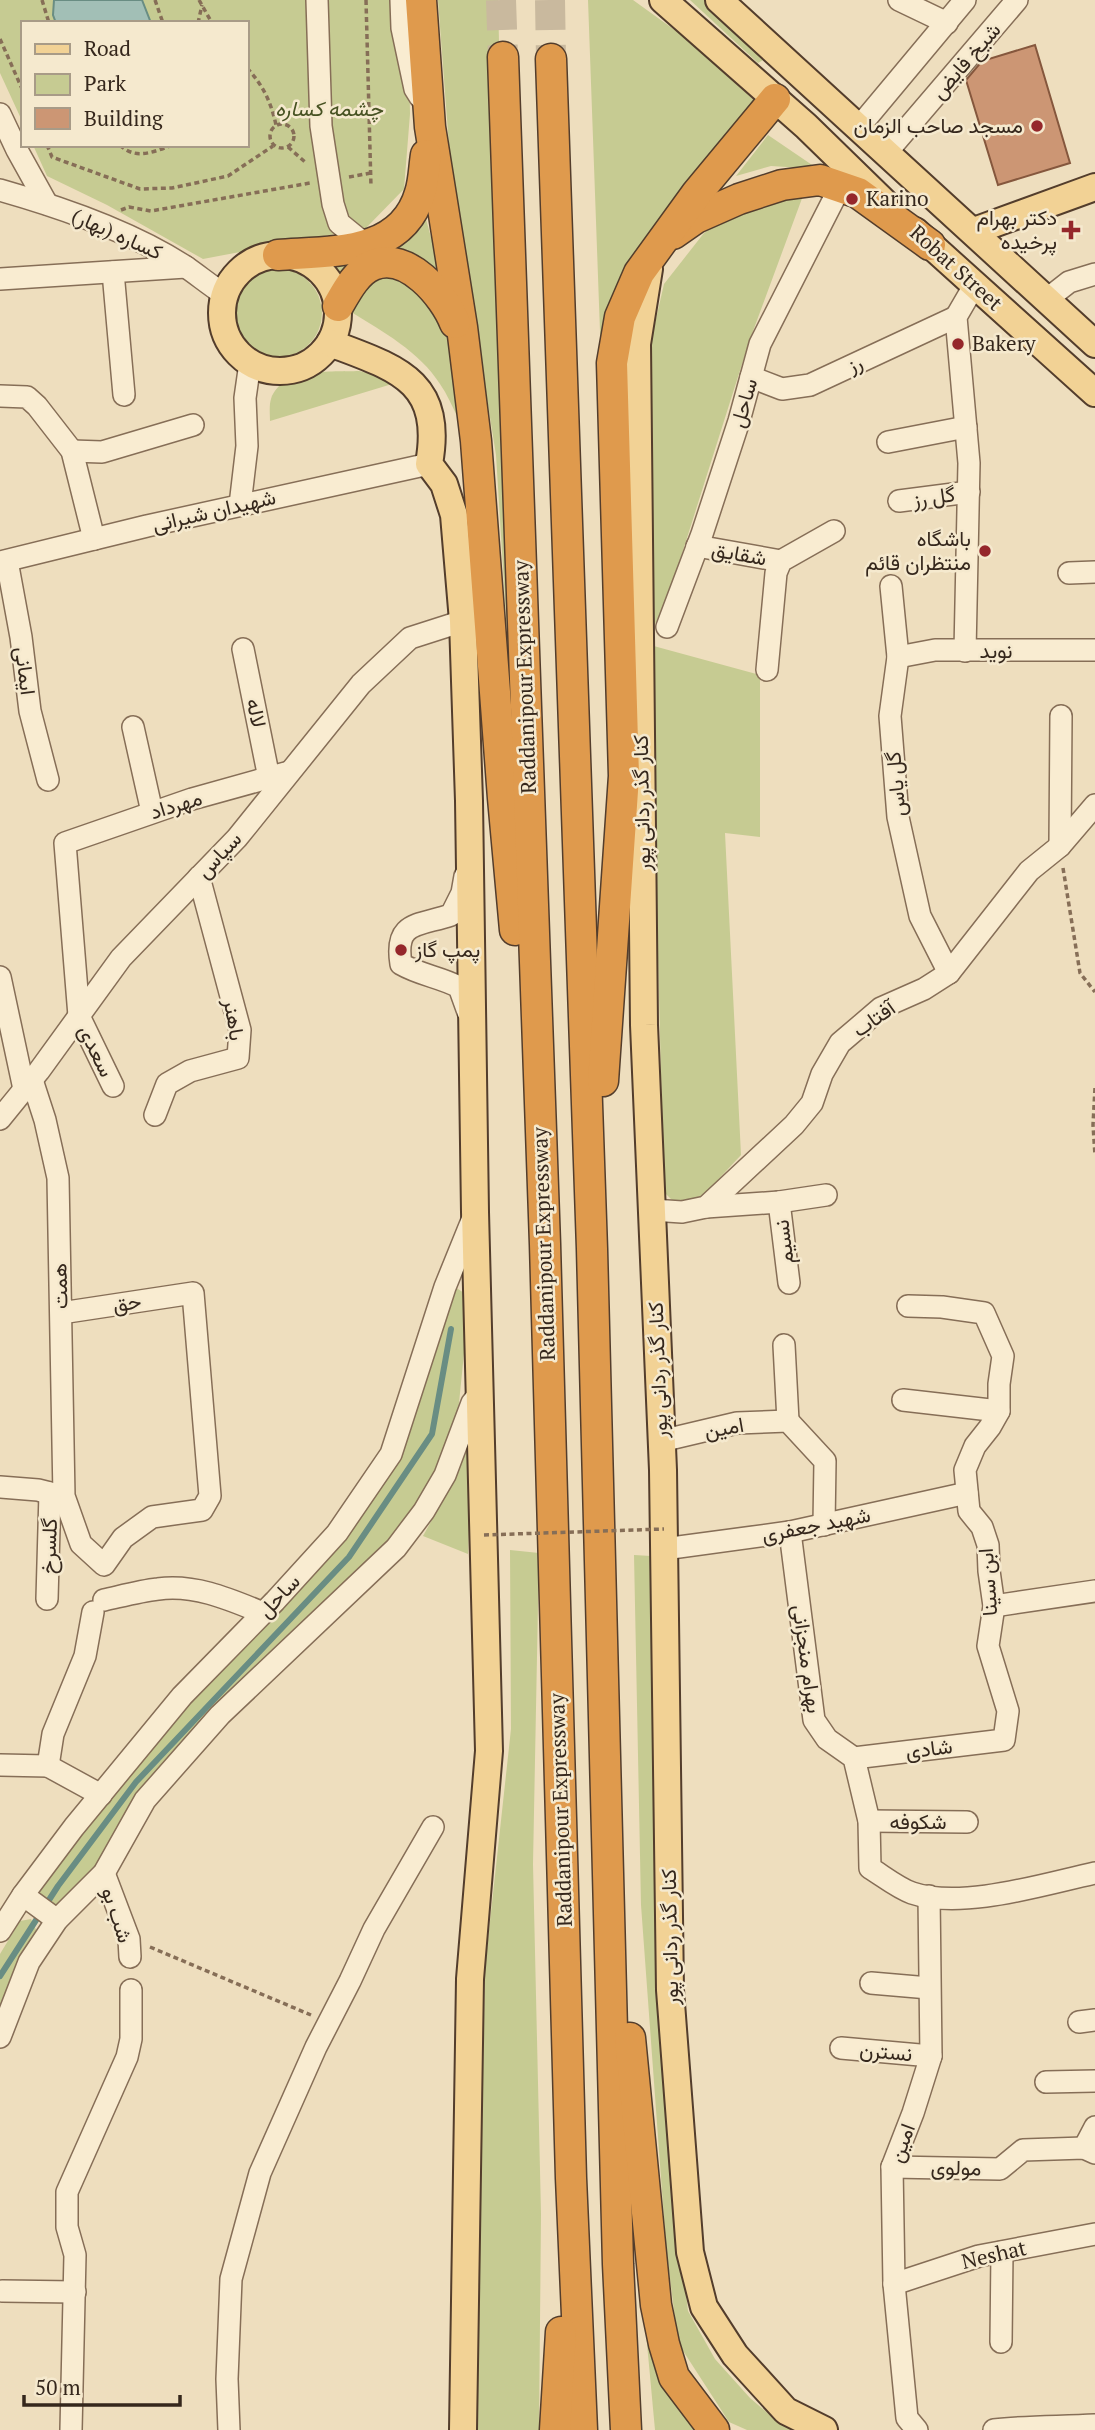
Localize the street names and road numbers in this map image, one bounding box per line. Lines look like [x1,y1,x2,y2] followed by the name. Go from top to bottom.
[924,16,1007,105] street label: شیخ فایض
[68,201,167,266] street label: کساره (بهار)
[904,218,1009,316] street label: Robat Street
[841,347,867,379] street label: رز
[723,375,763,431] street label: ساحل
[910,479,957,513] street label: گل رز
[149,482,278,538] street label: شهیدان شیرانی
[710,534,769,572] street label: شقایق
[506,559,542,794] street label: Raddanipour Expressway
[979,636,1013,664] street label: نوید
[9,645,43,697] street label: ایمانی
[240,696,274,730] street label: لاله
[626,735,657,872] street label: کنار گذر ردانی پور
[878,750,912,818] street label: گل یاس
[146,783,205,825] street label: مهرداد
[189,825,248,884] street label: سپاس
[846,992,902,1043] street label: آفتاب
[218,996,252,1043] street label: باهنر
[72,1020,121,1081] street label: سعدی
[525,1126,561,1361] street label: Raddanipour Expressway
[766,1218,801,1266] street label: نسیم
[45,1263,73,1309] street label: همت
[111,1286,143,1318] street label: حق
[641,1301,674,1440] street label: کنار گذر ردانی پور
[702,1410,746,1444] street label: امین
[759,1500,873,1548] street label: شهید جعفری
[33,1518,64,1574] street label: گلسرخ
[971,1547,1003,1617] street label: ابن سینا
[251,1567,306,1623] street label: ساحل
[786,1603,829,1715] street label: بهرام منجزانی
[542,1692,578,1927] street label: Raddanipour Expressway
[904,1731,954,1765] street label: شادی
[889,1807,947,1835] street label: شکوفه
[654,1869,685,2006] street label: کنار گذر ردانی پور
[96,1883,140,1946] street label: شب بو
[858,2035,914,2067] street label: نسترن
[881,2119,921,2166] street label: امین
[930,2153,982,2181] street label: مولوی
[959,2233,1029,2275] street label: Neshat

